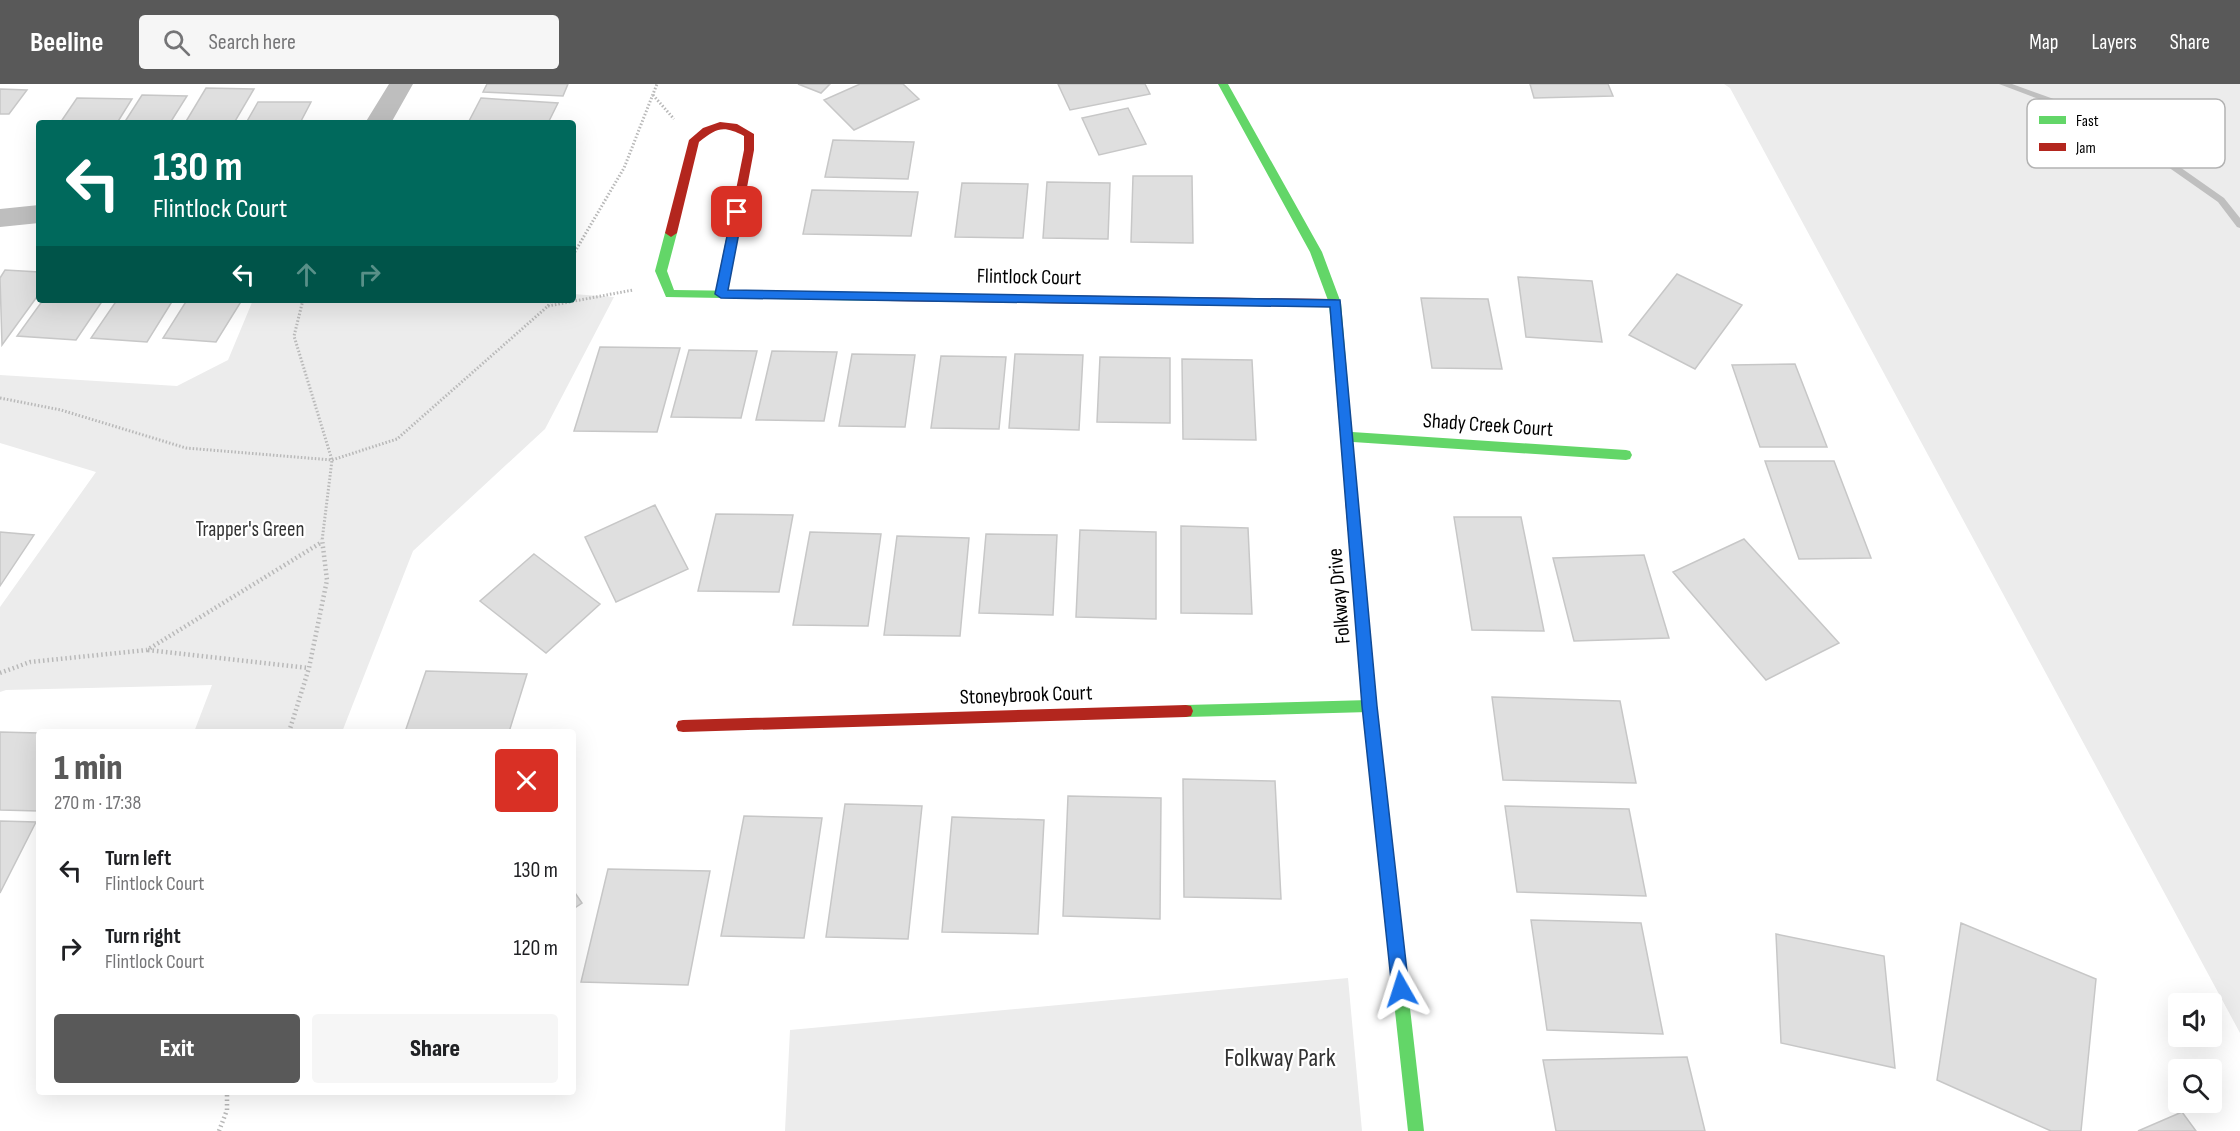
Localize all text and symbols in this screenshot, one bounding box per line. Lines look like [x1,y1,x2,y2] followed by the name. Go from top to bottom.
[139,15,559,69] search box
[30,26,103,59] text: Beeline
[160,26,193,59] icon: search
[208,29,296,56] text: Search here
[2029,30,2058,55] text: Map
[2091,30,2137,55] text: Layers
[2170,30,2210,55] text: Share
[2027,99,2225,168] legend
[2076,112,2099,131] text: Fast
[2075,139,2096,158] text: Jam
[153,142,243,193] text: 130 m
[54,144,132,222] icon: left
[711,186,762,237] pin
[153,193,287,225] text: Flintlock Court
[720,195,753,228] icon: arrive
[227,258,260,291] icon: left
[290,258,323,291] icon: ahead
[353,258,386,291] icon: right
[977,264,1081,290] street label: Flintlock Court
[1422,408,1554,442] street label: Shady Creek Court
[195,517,305,542] park label: Trapper's Green
[1322,547,1356,645] street label: Folkway Drive
[959,680,1093,710] street label: Stoneybrook Court
[54,747,122,790] text: 1 min
[495,749,558,812] button: close
[54,791,141,815] text: 270 m · 17:38
[105,845,171,872] text: Turn left
[54,854,87,887] icon: left
[514,857,558,884] text: 130 m
[105,872,204,896] text: Flintlock Court
[105,923,181,950] text: Turn right
[54,932,87,965] icon: right
[514,935,558,962] text: 120 m
[105,950,204,974] text: Flintlock Court
[1369,957,1433,1021] position arrow
[2168,993,2222,1113] map controls
[2168,993,2222,1047] button: sound
[54,1014,300,1083] button: Exit
[312,1014,558,1083] button: Share
[1224,1043,1336,1074] park label: Folkway Park
[2168,1059,2222,1113] button: search

